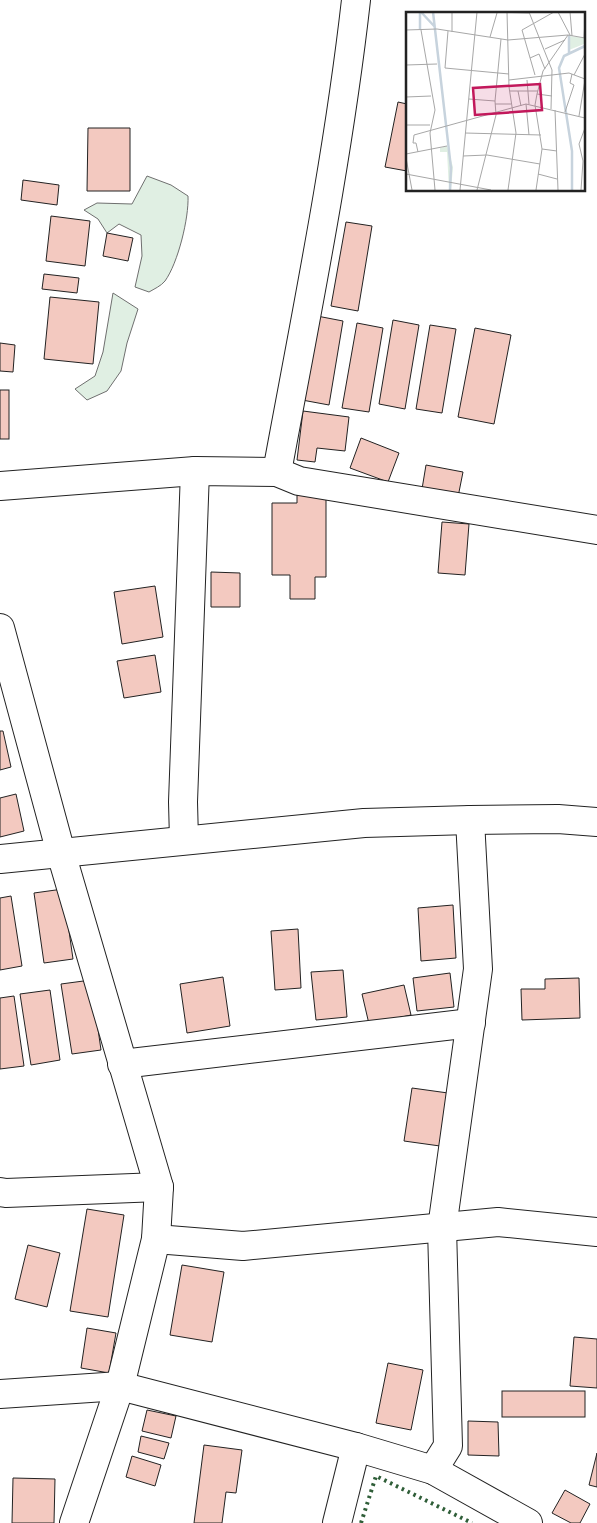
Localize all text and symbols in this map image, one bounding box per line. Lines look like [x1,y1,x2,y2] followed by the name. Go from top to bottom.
[406,12,584,191] inset map

